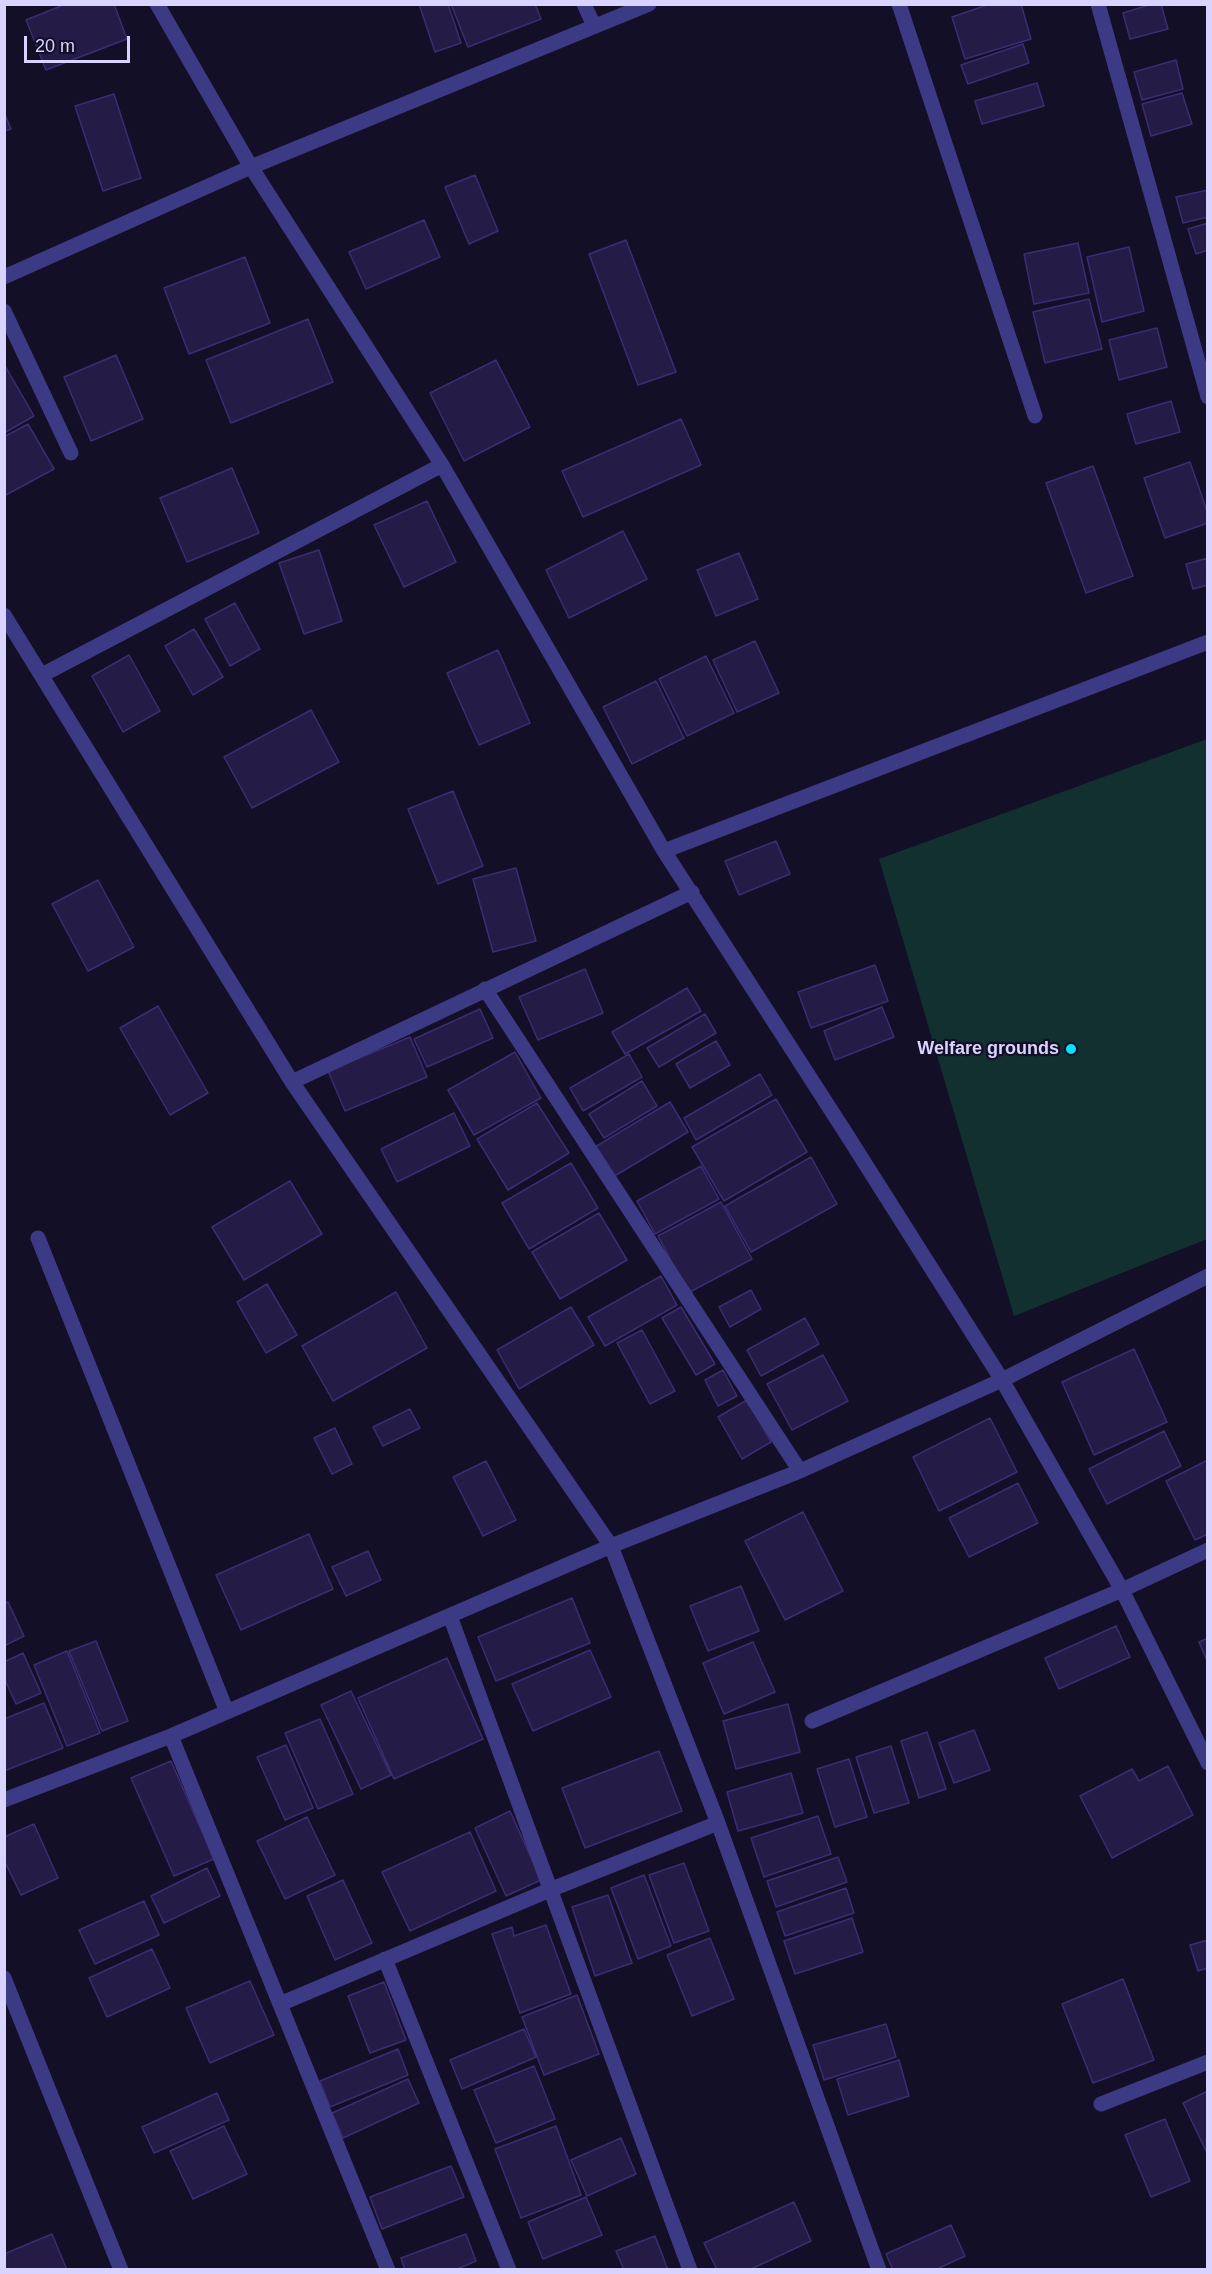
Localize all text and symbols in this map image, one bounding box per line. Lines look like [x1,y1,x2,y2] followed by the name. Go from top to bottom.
[27,24,134,62] scale bar
[35,36,75,56] text: 20 m
[917,1038,1059,1060] place label: Welfare grounds
[1064,1042,1078,1056] marker: Welfare grounds

